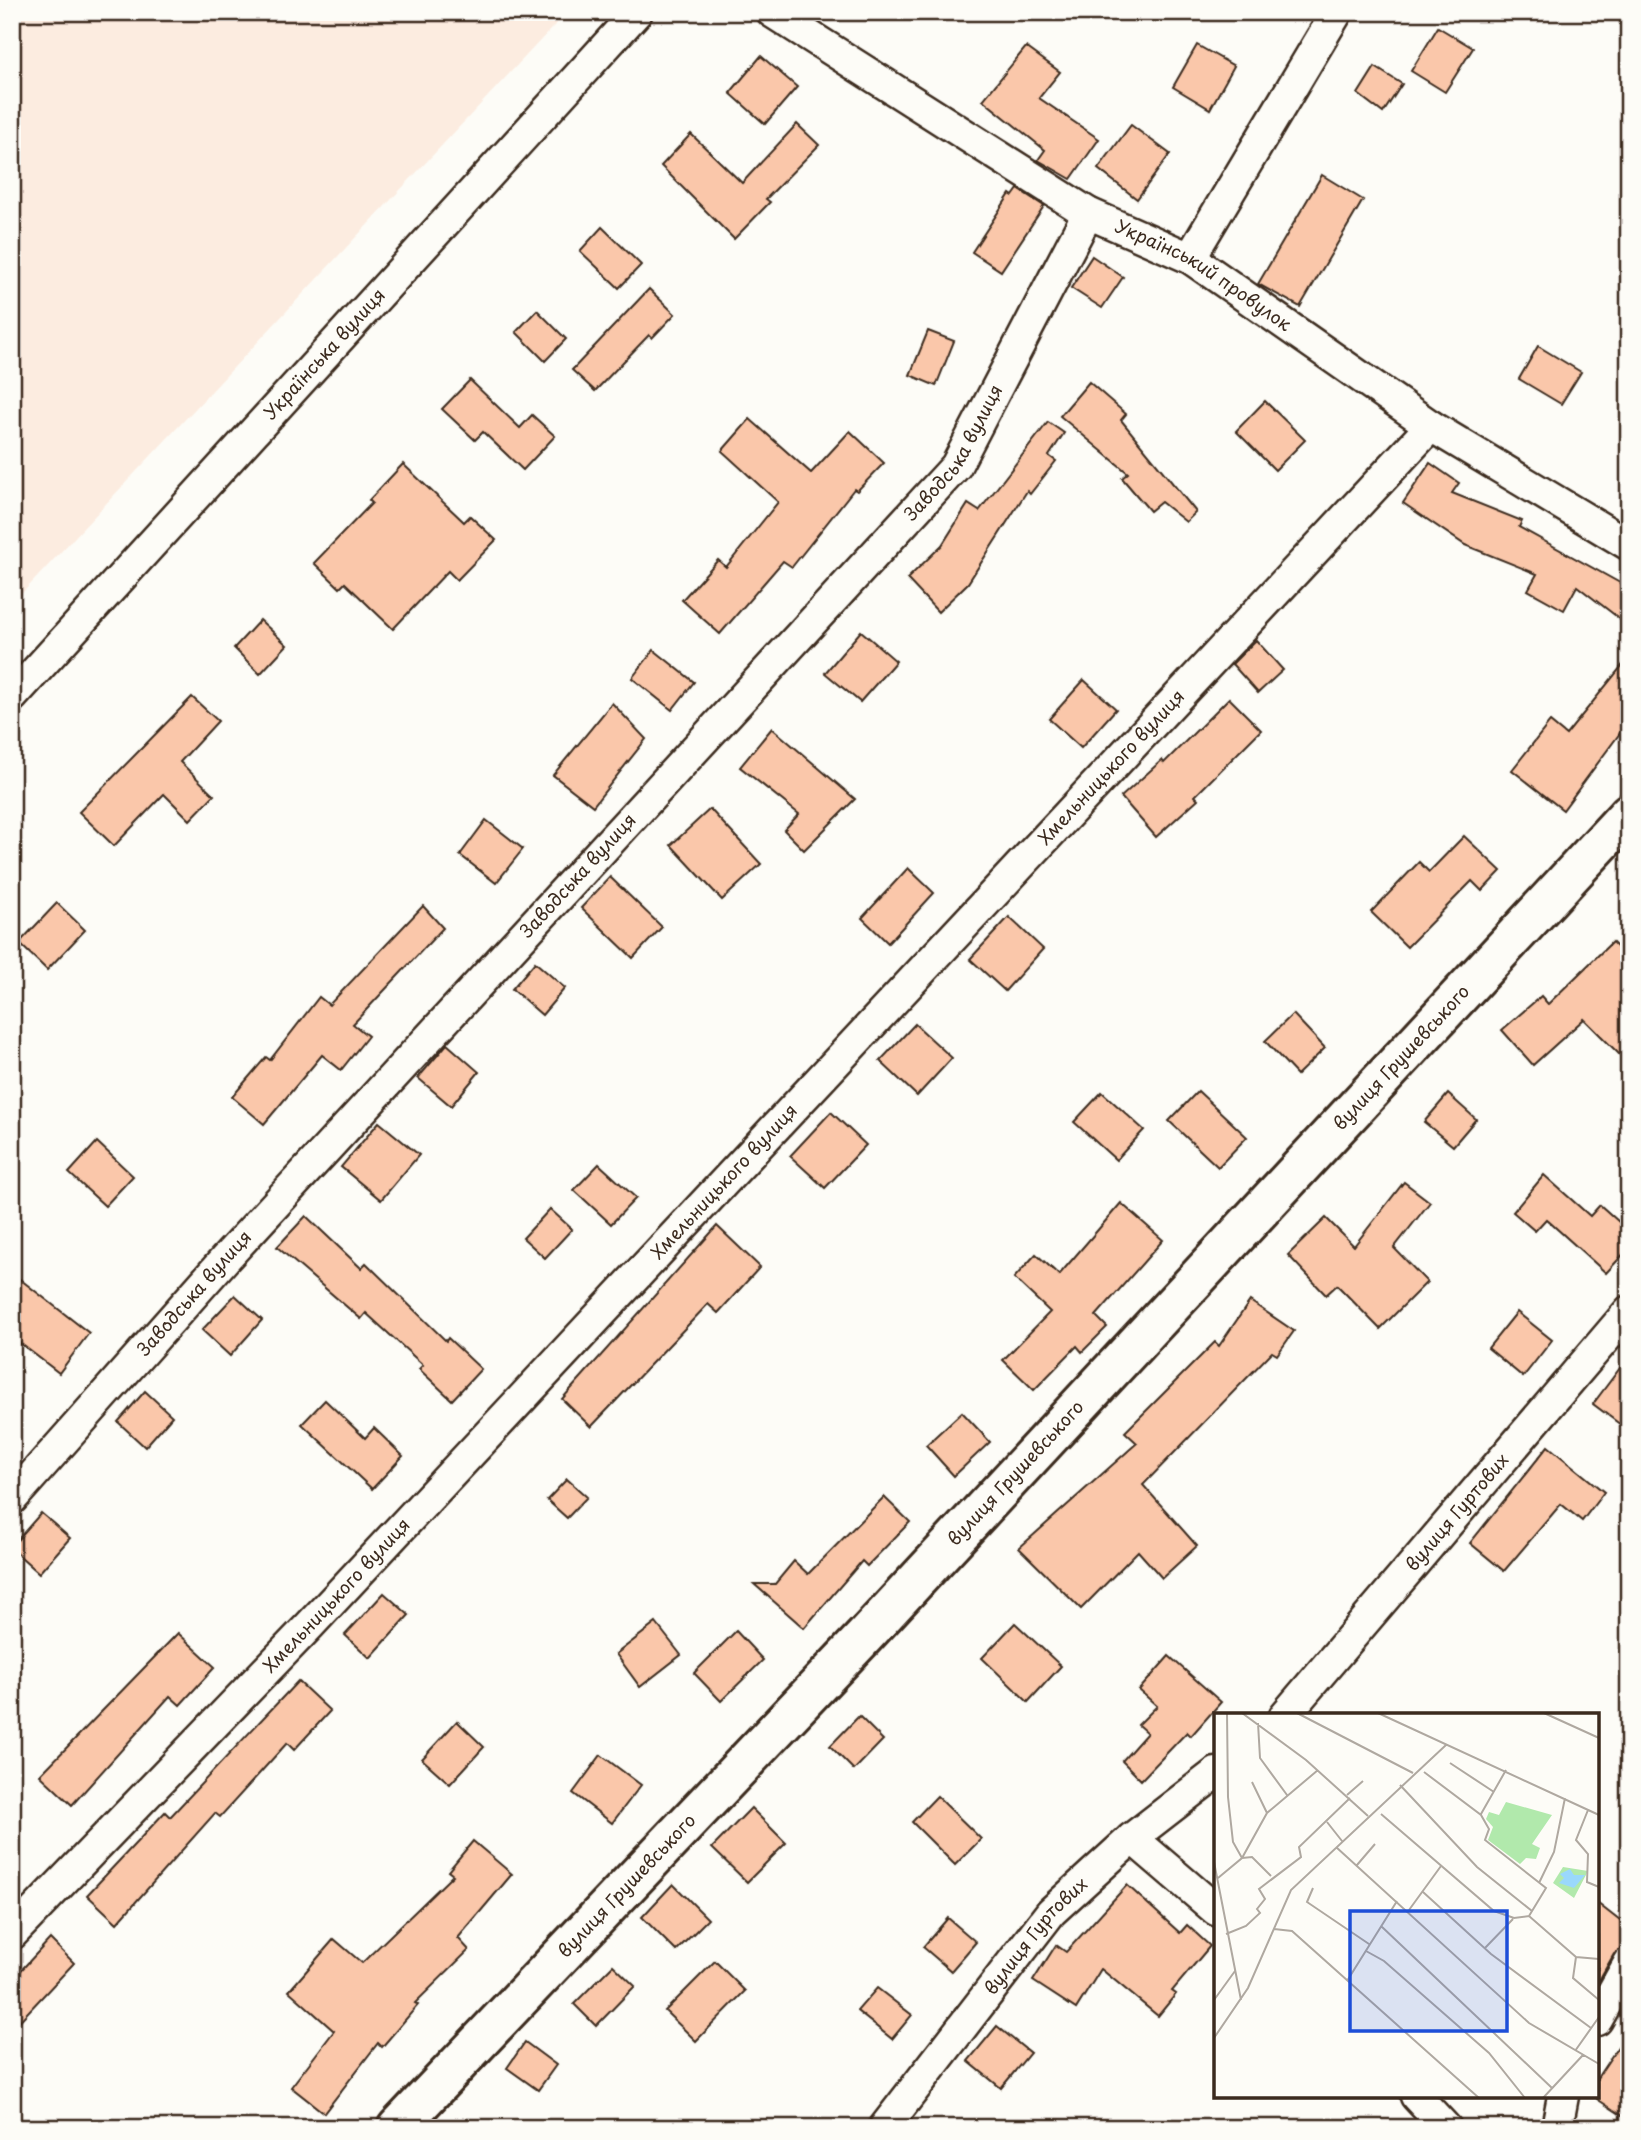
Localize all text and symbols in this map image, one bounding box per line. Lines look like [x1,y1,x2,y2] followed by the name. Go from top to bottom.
[1111,212,1298,337] street label: Український провулок
[257,282,391,425] street label: Українська вулиця
[897,379,1008,526] street label: Заводська вулиця
[1031,683,1190,850] street label: Хмельницького вулиця
[513,807,641,943] street label: Заводська вулиця
[1326,978,1475,1136] street label: вулиця Грушевського
[644,1097,803,1265] street label: Хмельницького вулиця
[130,1224,257,1361] street label: Заводська вулиця
[940,1394,1089,1551] street label: вулиця Грушевського
[1398,1447,1514,1576] street label: вулиця Гуртових
[256,1511,416,1678] street label: Хмельницького вулиця
[1214,1713,1599,2098] inset map
[551,1807,701,1963] street label: вулиця Грушевського
[977,1870,1093,2000] street label: вулиця Гуртових

